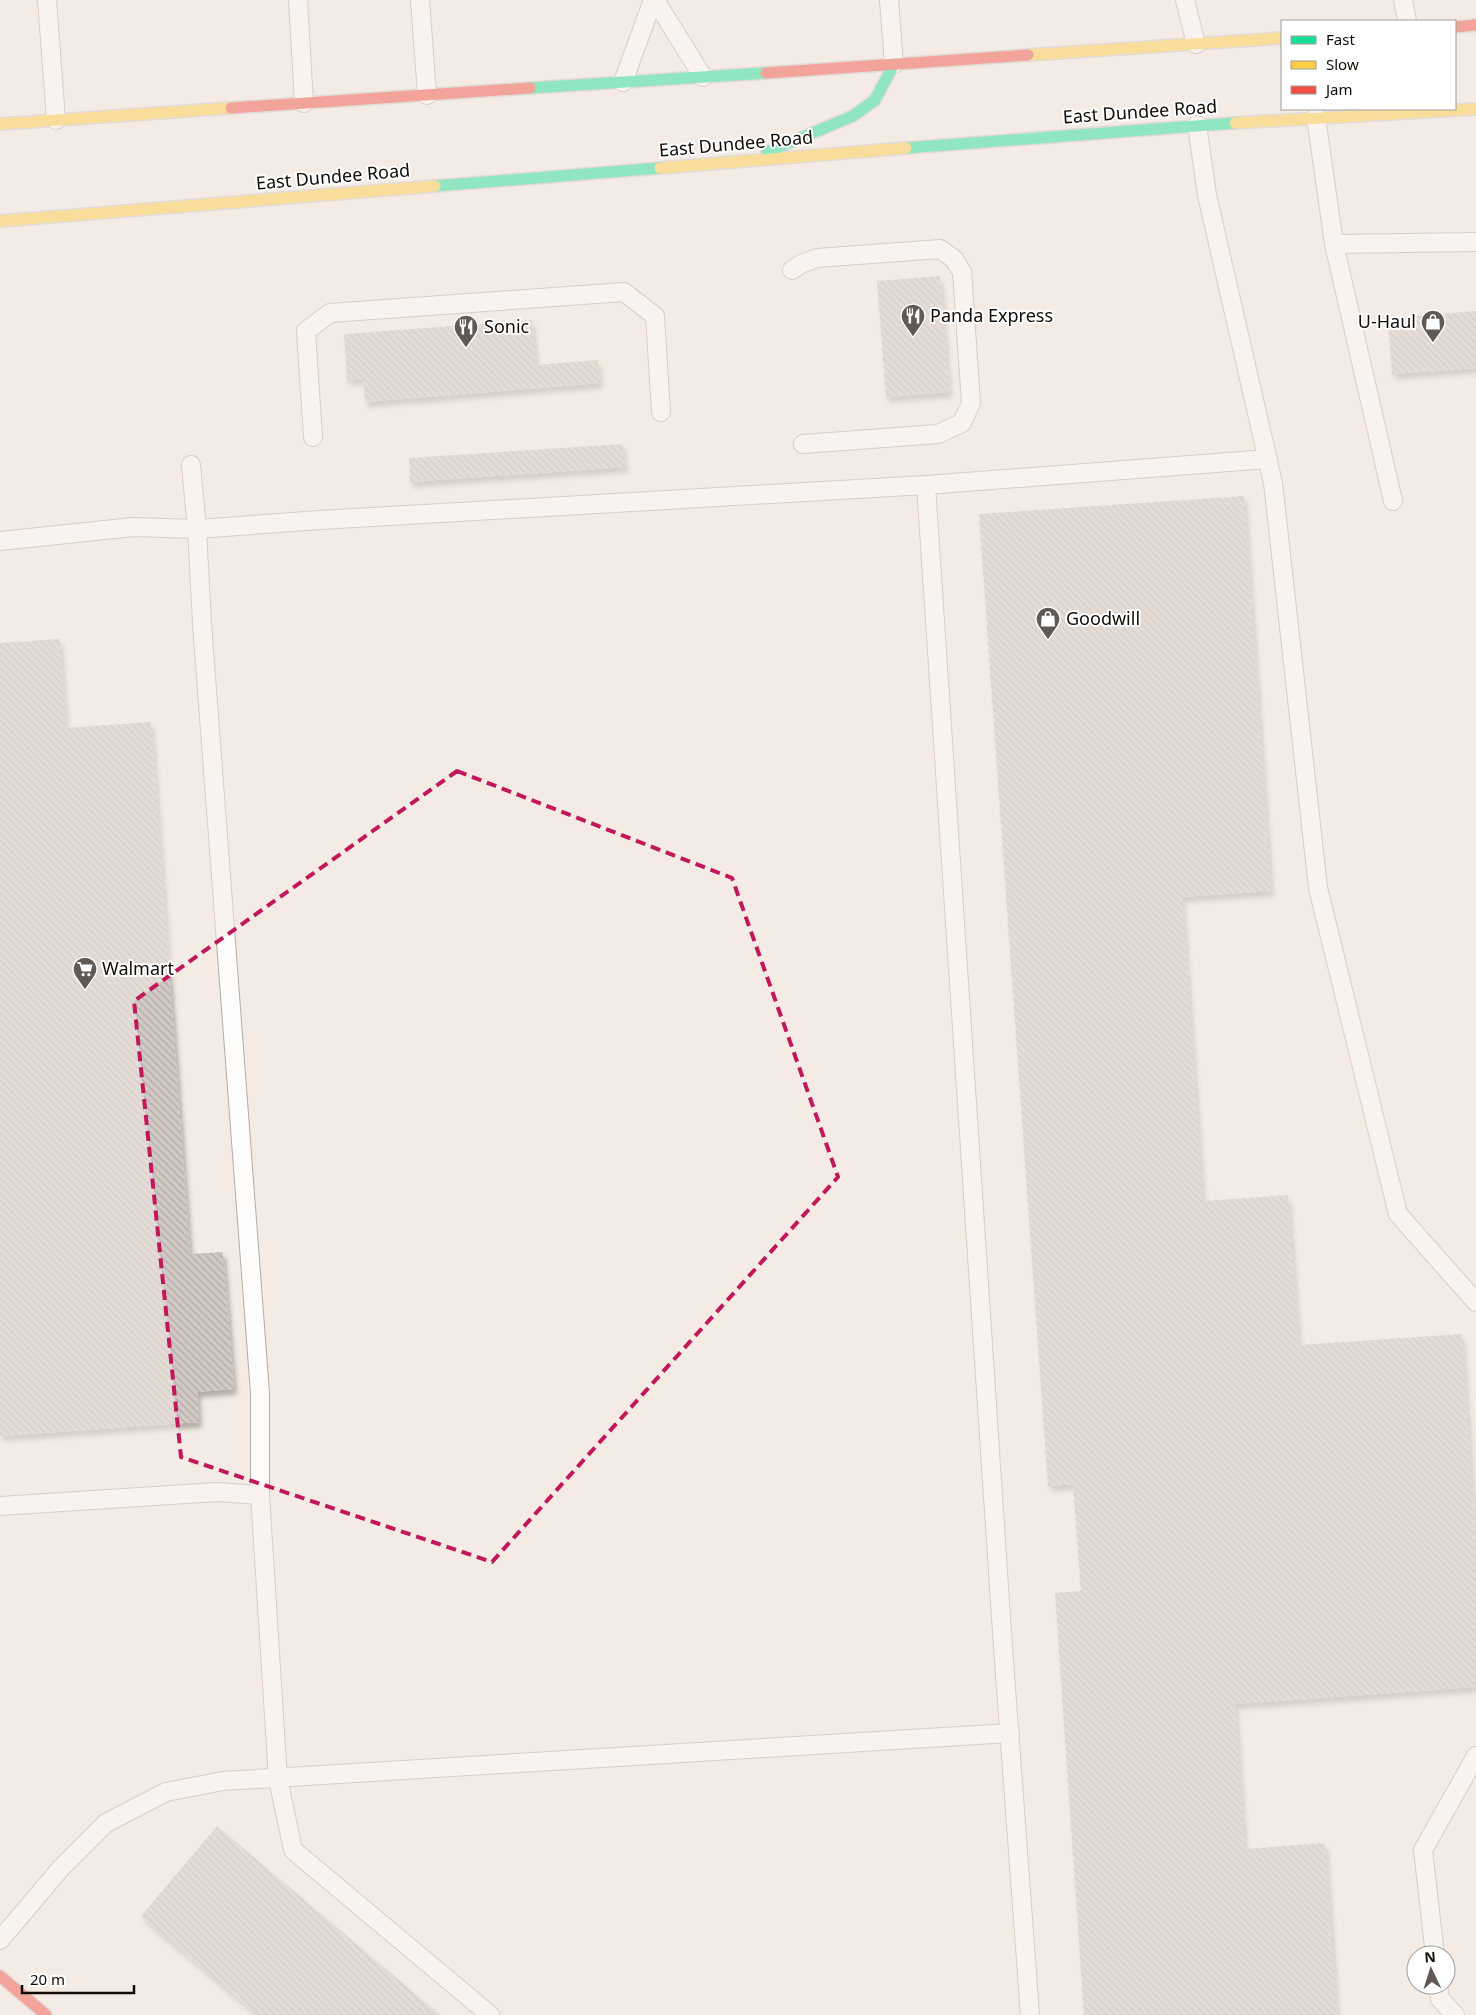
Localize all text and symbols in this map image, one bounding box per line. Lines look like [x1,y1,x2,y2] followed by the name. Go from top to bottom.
[1281,20,1456,110] legend
[1326,29,1355,49] text: Fast
[1326,54,1359,74] text: Slow
[1324,79,1353,99] text: Jam
[1062,94,1218,128] street label: East Dundee Road
[658,124,814,162] street label: East Dundee Road
[255,157,411,195] street label: East Dundee Road
[900,303,926,337] restaurant icon: Panda Express
[930,303,1053,327] place label: Panda Express
[1358,309,1416,333] place label: U-Haul
[1420,309,1446,343] shop icon: U-Haul
[453,314,479,348] restaurant icon: Sonic
[484,314,530,338] place label: Sonic
[1035,606,1061,640] shop icon: Goodwill
[1066,606,1140,630] place label: Goodwill
[72,956,98,990] supermarket icon: Walmart
[102,956,174,980] place label: Walmart
[1406,1945,1456,1995] north arrow
[1424,1947,1436,1966] text: N
[22,1962,135,1994] scale bar
[30,1969,65,1989] text: 20 m

